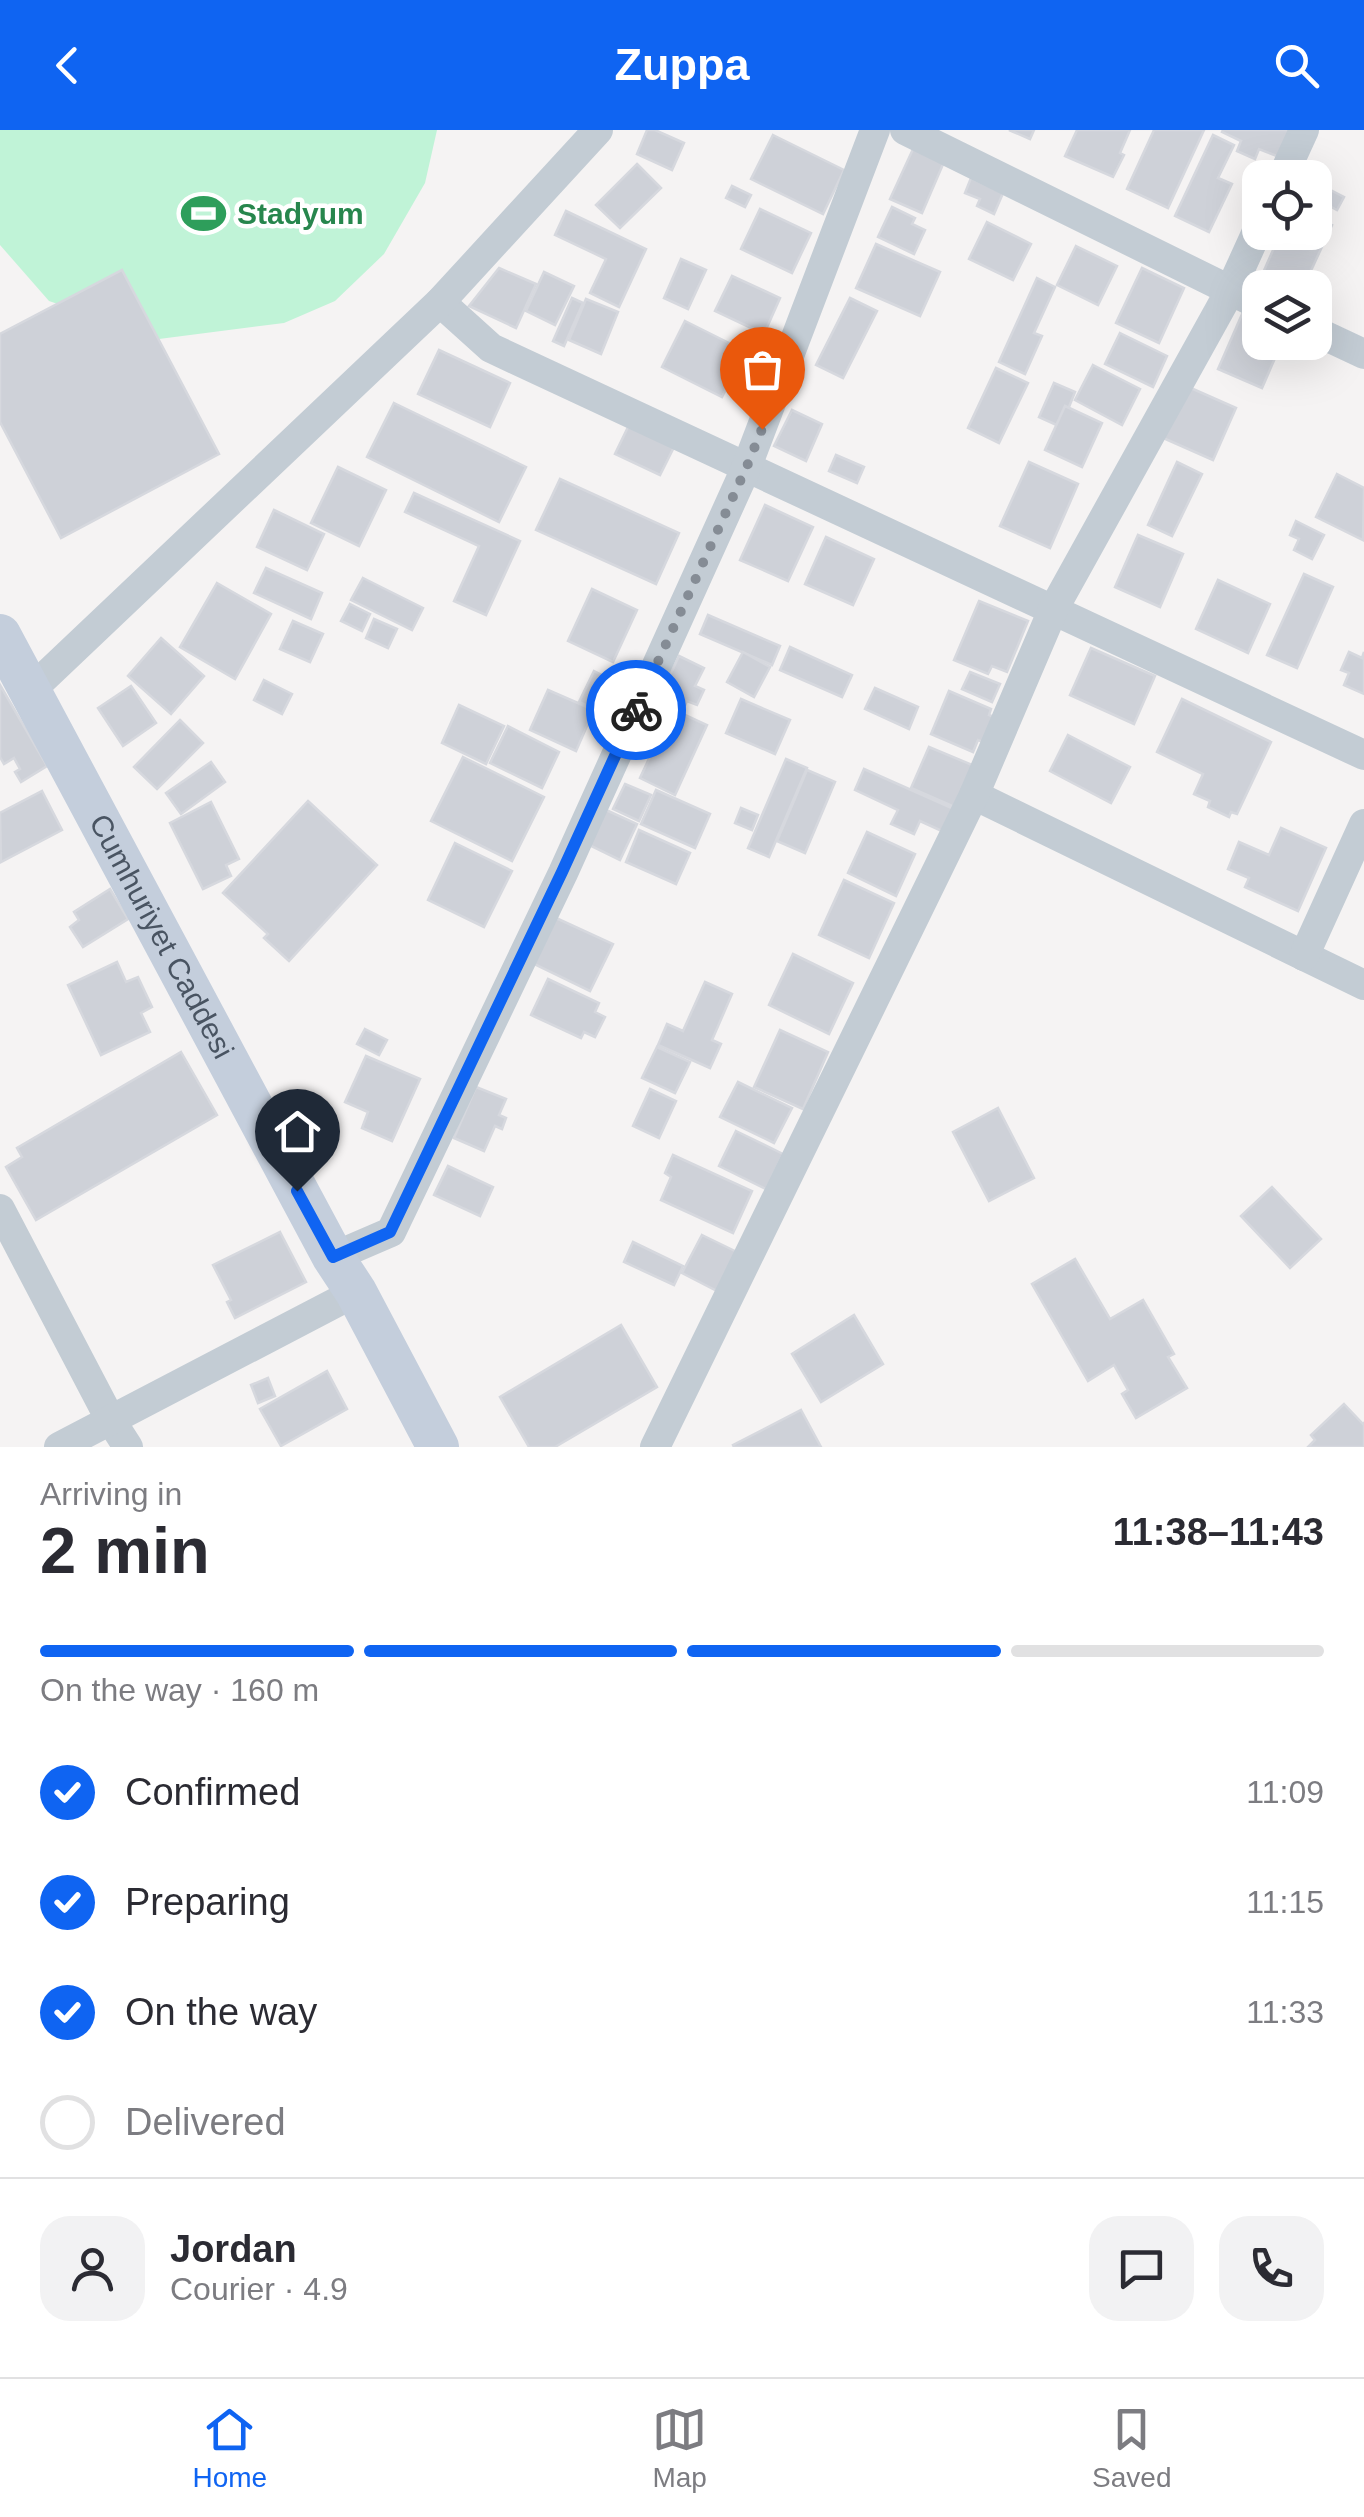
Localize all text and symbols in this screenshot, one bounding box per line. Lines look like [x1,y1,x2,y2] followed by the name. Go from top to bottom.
[40,38,95,93] icon: back
[1269,38,1324,93] icon: search
[615,39,749,90] text: Zuppa
[1242,160,1332,360] map controls
[1242,160,1332,250] button: locate
[180,190,228,238] sports icon: Stadyum
[237,197,364,230] place label: Stadyum
[1242,270,1332,360] button: layers
[720,327,805,430] pin
[735,342,790,397] icon: bag
[586,660,686,760] courier
[609,683,664,738] icon: bike
[83,809,241,1064] street label: Cumhuriyet Caddesi
[255,1089,340,1192] pin
[270,1104,325,1159] icon: home
[40,1476,182,1512] text: Arriving in
[1113,1511,1324,1553] text: 11:38–11:43
[40,1514,210,1587] text: 2 min
[40,1672,319,1708] text: On the way · 160 m
[40,1765,95,1820] icon: check
[125,1771,300,1813] text: Confirmed
[1246,1774,1324,1810] text: 11:09
[40,1875,95,1930] icon: check
[125,1881,290,1923] text: Preparing
[1246,1884,1324,1920] text: 11:15
[40,1985,95,2040] icon: check
[125,1991,317,2033] text: On the way
[1246,1994,1324,2030] text: 11:33
[125,2101,286,2143] text: Delivered
[40,2216,145,2321] button: person
[1089,2216,1194,2321] button: chat
[1219,2216,1324,2321] button: phone
[170,2228,297,2270] text: Jordan
[170,2271,348,2307] text: Courier · 4.9
[192,2402,267,2494] tab: Home
[652,2402,707,2494] tab: Map
[1092,2402,1171,2494] tab: Saved

